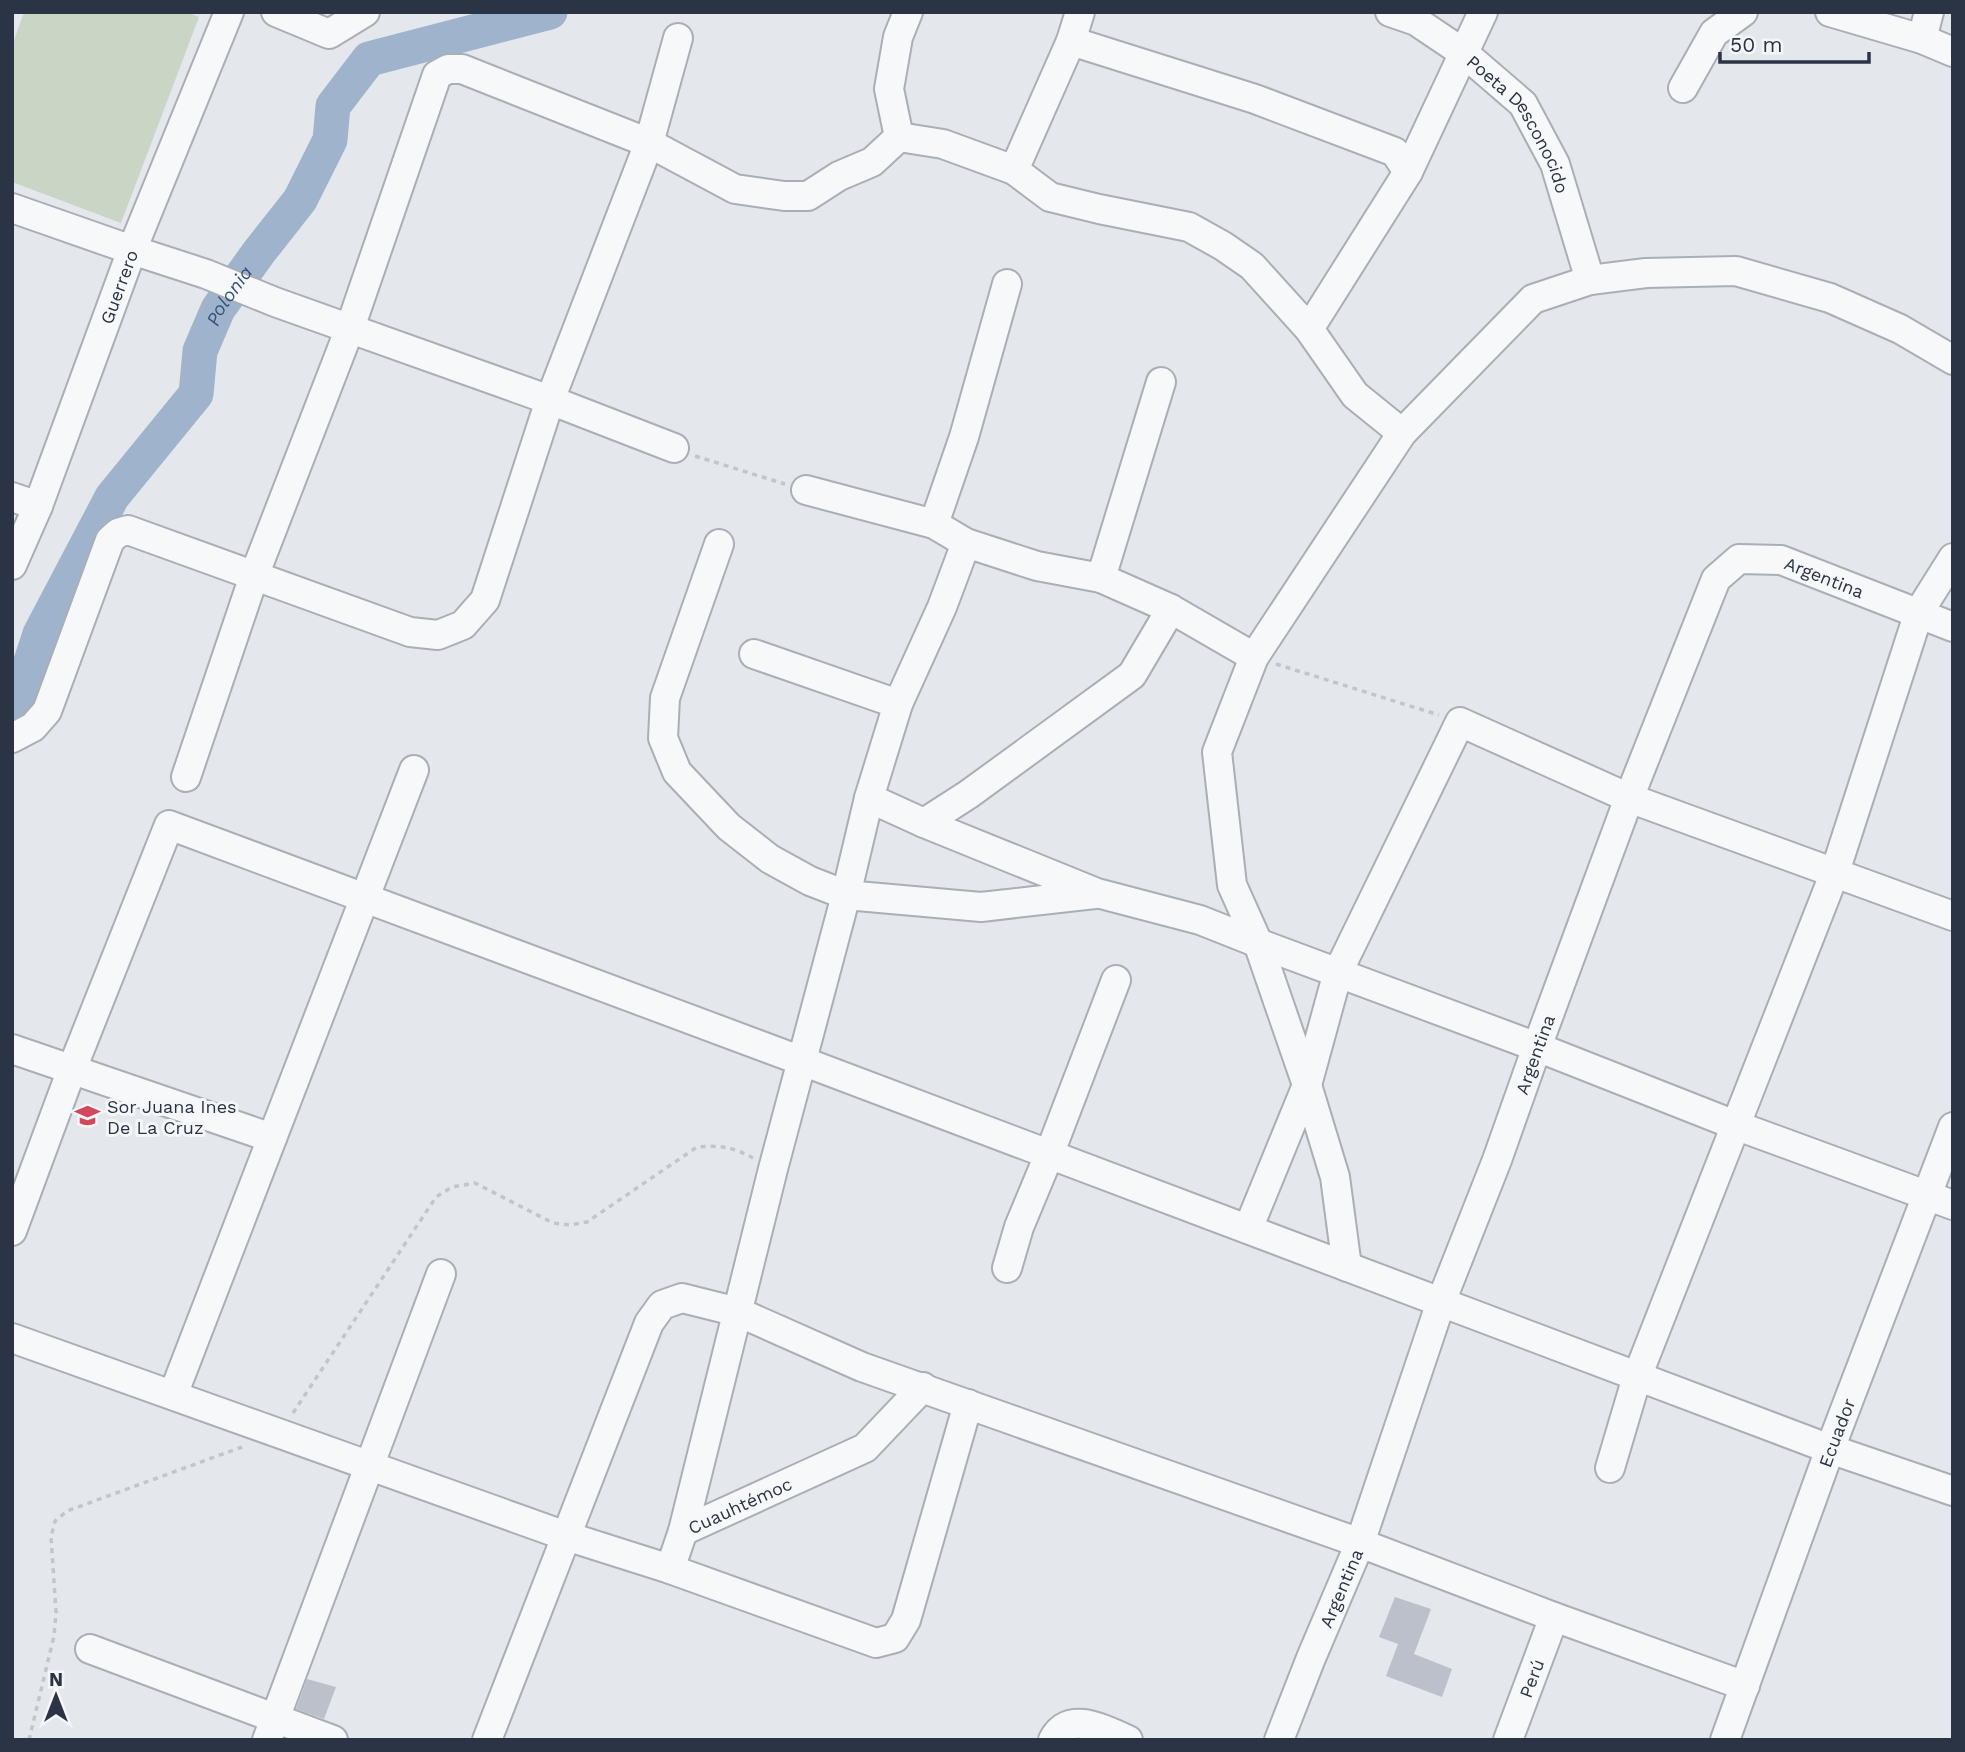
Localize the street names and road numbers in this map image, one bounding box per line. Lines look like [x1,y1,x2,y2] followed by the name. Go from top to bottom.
[1463,50,1574,196] street label: Poeta Desconocido
[95,247,142,327] street label: Guerrero
[1782,552,1867,602] street label: Argentina
[1511,1012,1559,1097] street label: Argentina
[1814,1395,1859,1470] street label: Ecuador
[685,1472,795,1538] street label: Cuauhtémoc
[1315,1546,1367,1631] street label: Argentina
[1514,1656,1548,1700] street label: Perú

